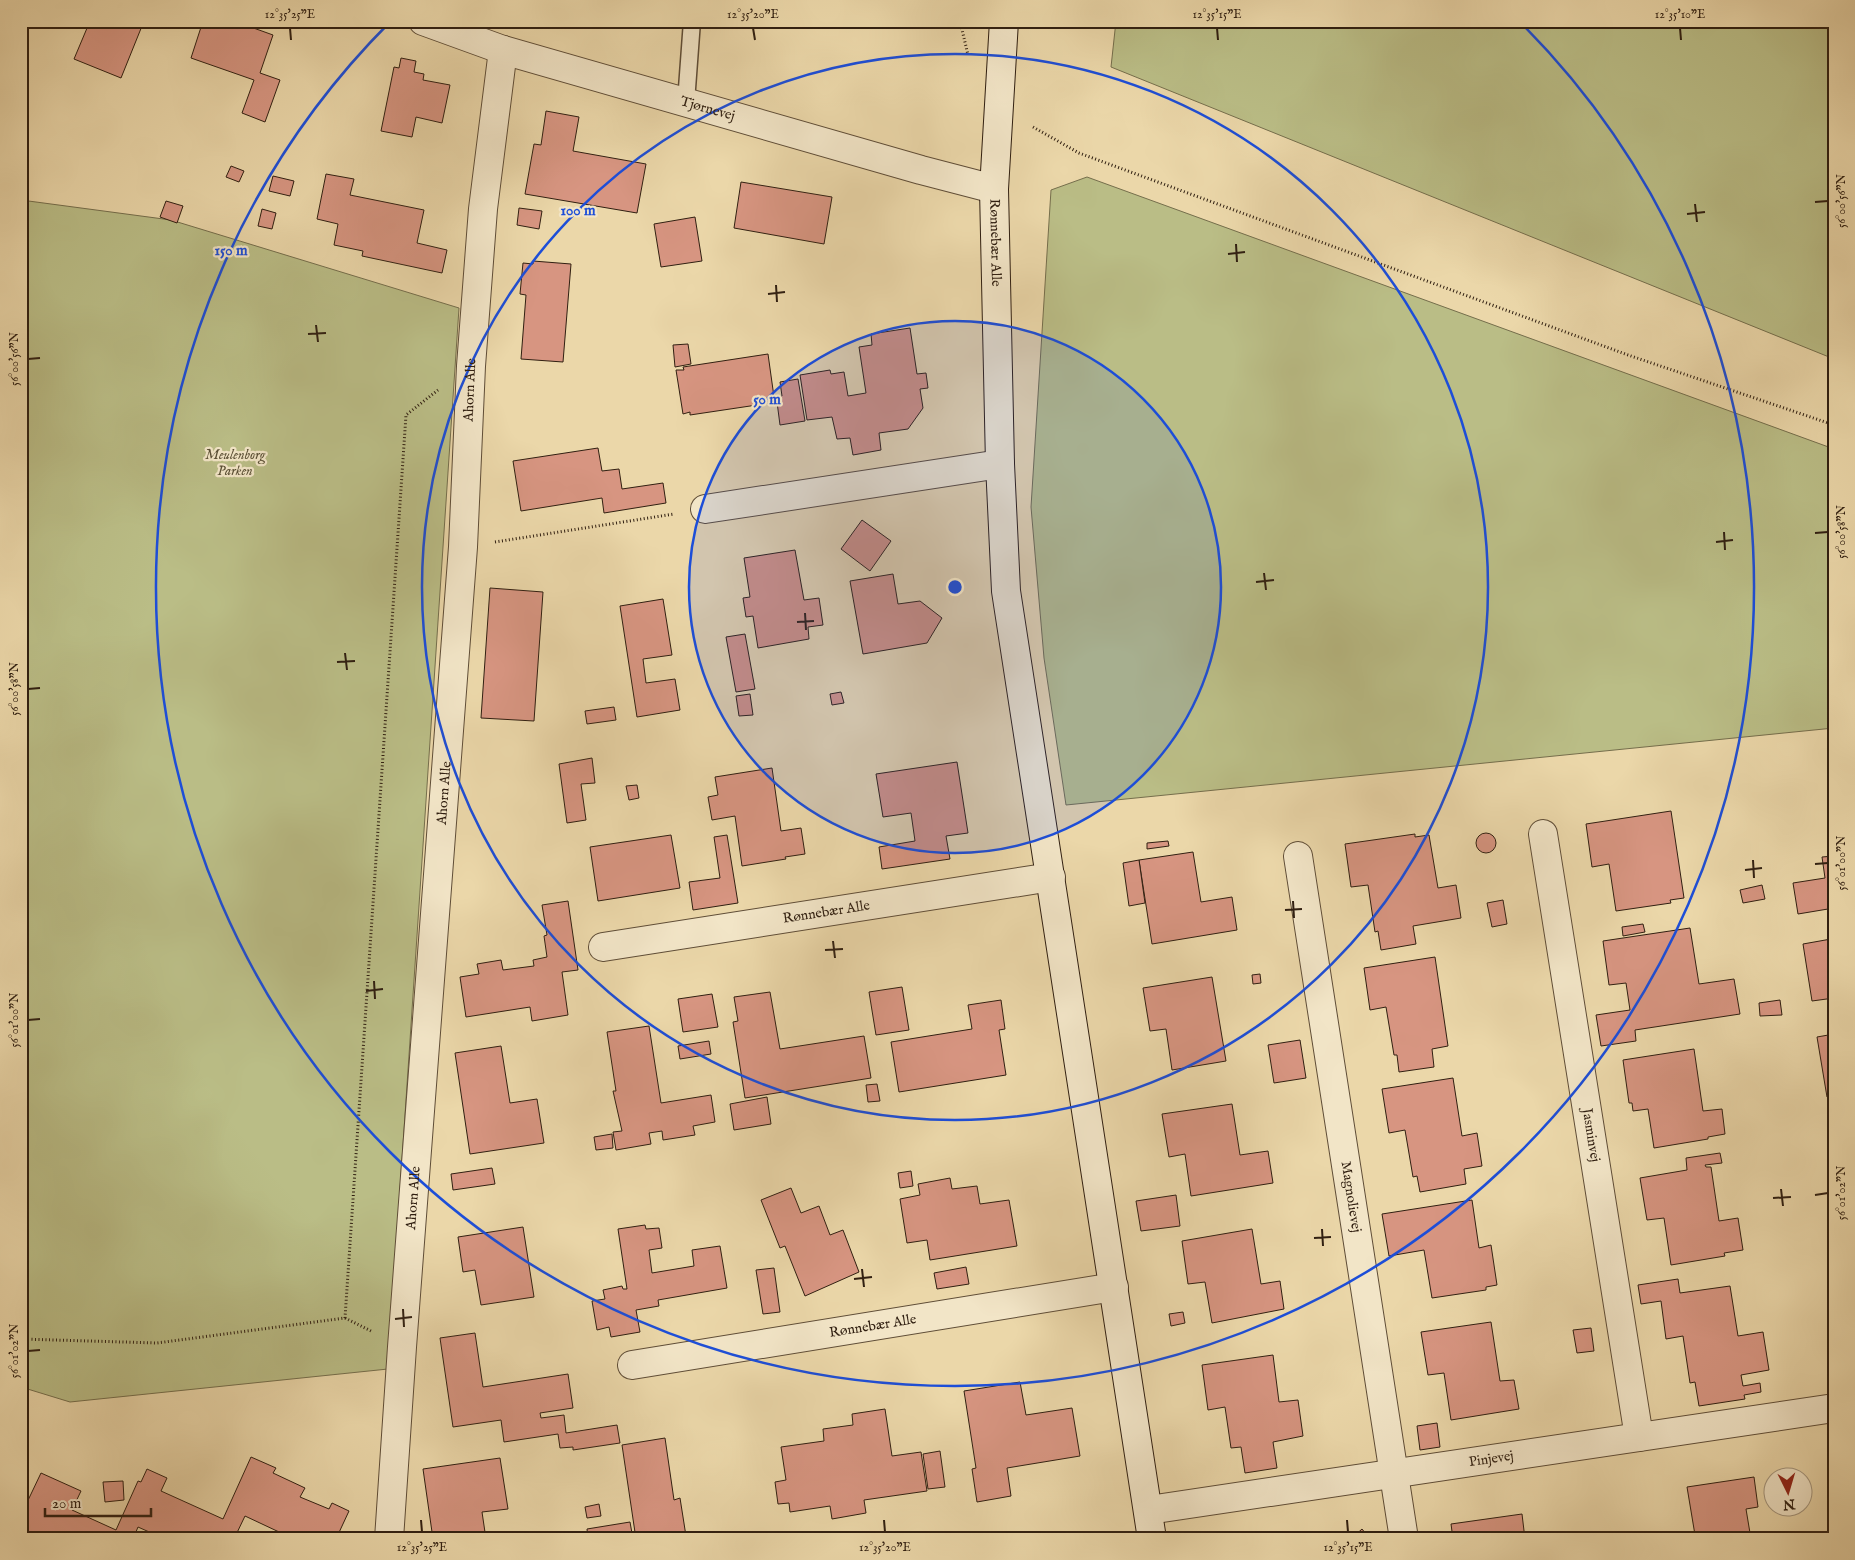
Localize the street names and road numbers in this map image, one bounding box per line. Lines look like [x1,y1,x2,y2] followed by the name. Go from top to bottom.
[678,92,737,125] street label: Tjørnevej
[985,199,1005,287] street label: Rønnebær Alle
[460,357,481,423] street label: Ahorn Alle
[433,760,456,826] street label: Ahorn Alle
[781,896,872,928] street label: Rønnebær Alle
[1577,1105,1604,1163] street label: Jasminvej
[1337,1160,1365,1234] street label: Magnolievej
[402,1165,425,1231] street label: Ahorn Alle
[828,1310,918,1342] street label: Rønnebær Alle
[1468,1447,1515,1471] street label: Pinjevej

